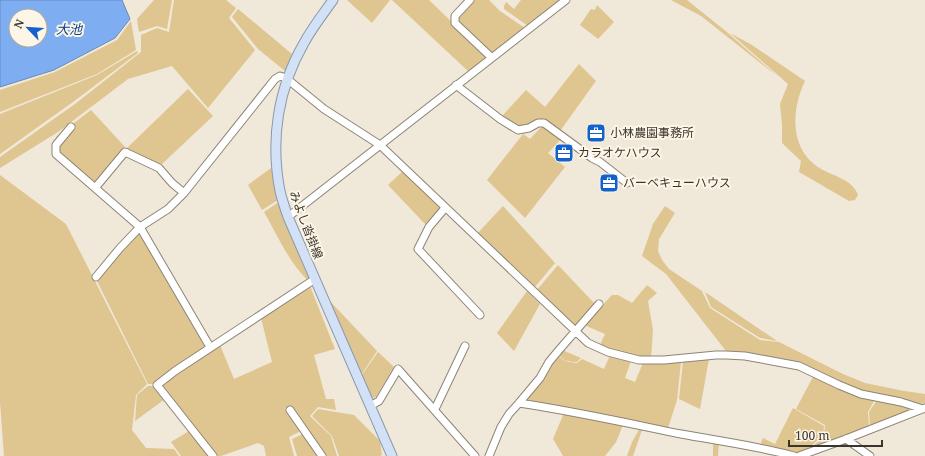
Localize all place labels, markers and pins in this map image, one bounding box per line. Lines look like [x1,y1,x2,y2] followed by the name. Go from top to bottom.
[585,122,607,144] office icon: 小林農園事務所
[610,124,694,141] place label: 小林農園事務所
[553,142,575,164] office icon: カラオケハウス
[578,144,662,161] place label: カラオケハウス
[598,172,620,194] office icon: バーベキューハウス
[623,174,731,191] place label: バーベキューハウス

